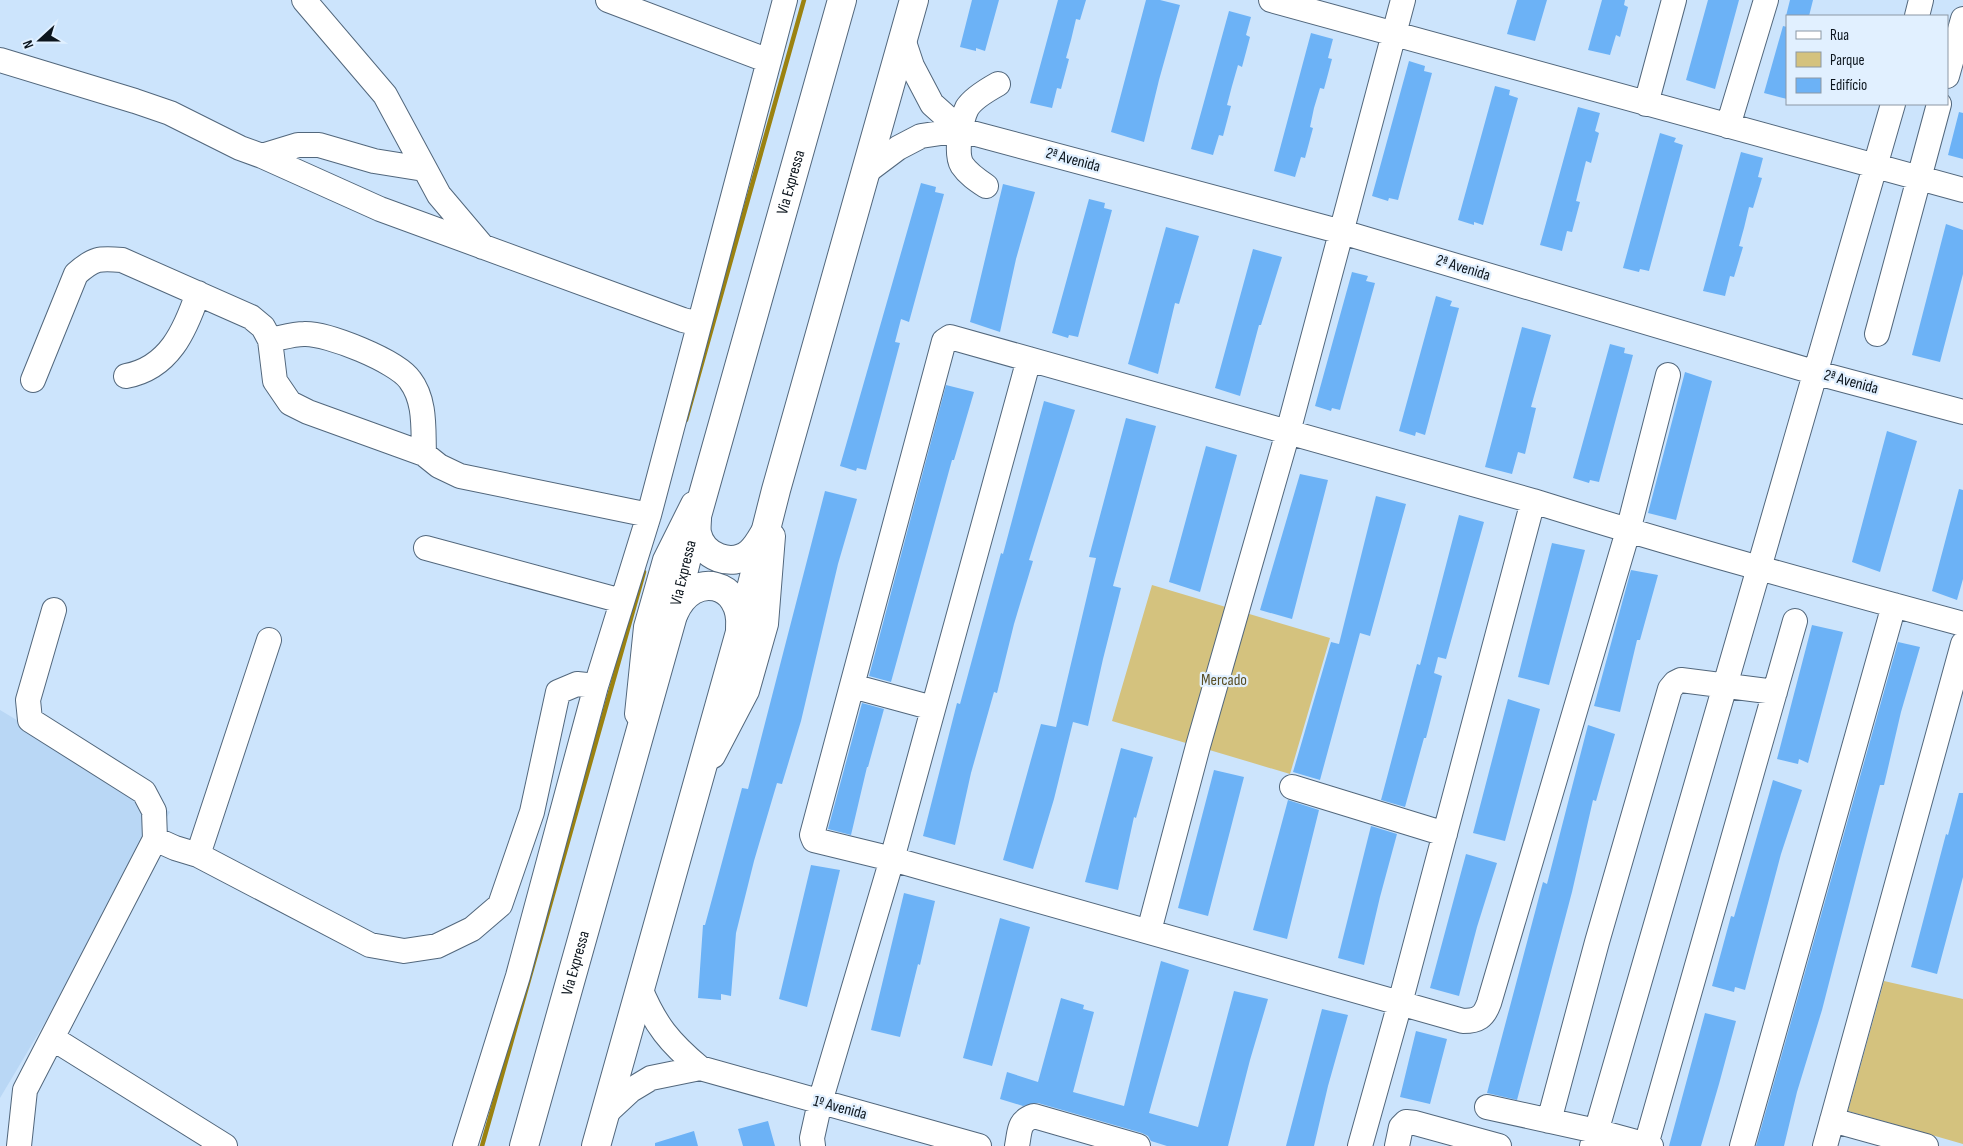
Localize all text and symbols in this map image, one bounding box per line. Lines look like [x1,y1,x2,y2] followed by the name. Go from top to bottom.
[15,15,65,65] north arrow
[1786,15,1948,105] legend
[1830,26,1849,45] text: Rua
[19,38,38,51] text: N
[1830,51,1865,70] text: Parque
[1830,76,1867,95] text: Edifício
[1044,144,1102,176] street label: 2ª Avenida
[773,148,809,217] street label: Via Expressa
[1434,251,1492,285] street label: 2ª Avenida
[1822,366,1880,398] street label: 2ª Avenida
[666,538,700,607] street label: Via Expressa
[1201,671,1247,690] park label: Mercado
[557,929,593,998] street label: Via Expressa
[811,1092,869,1124] street label: 1º Avenida

